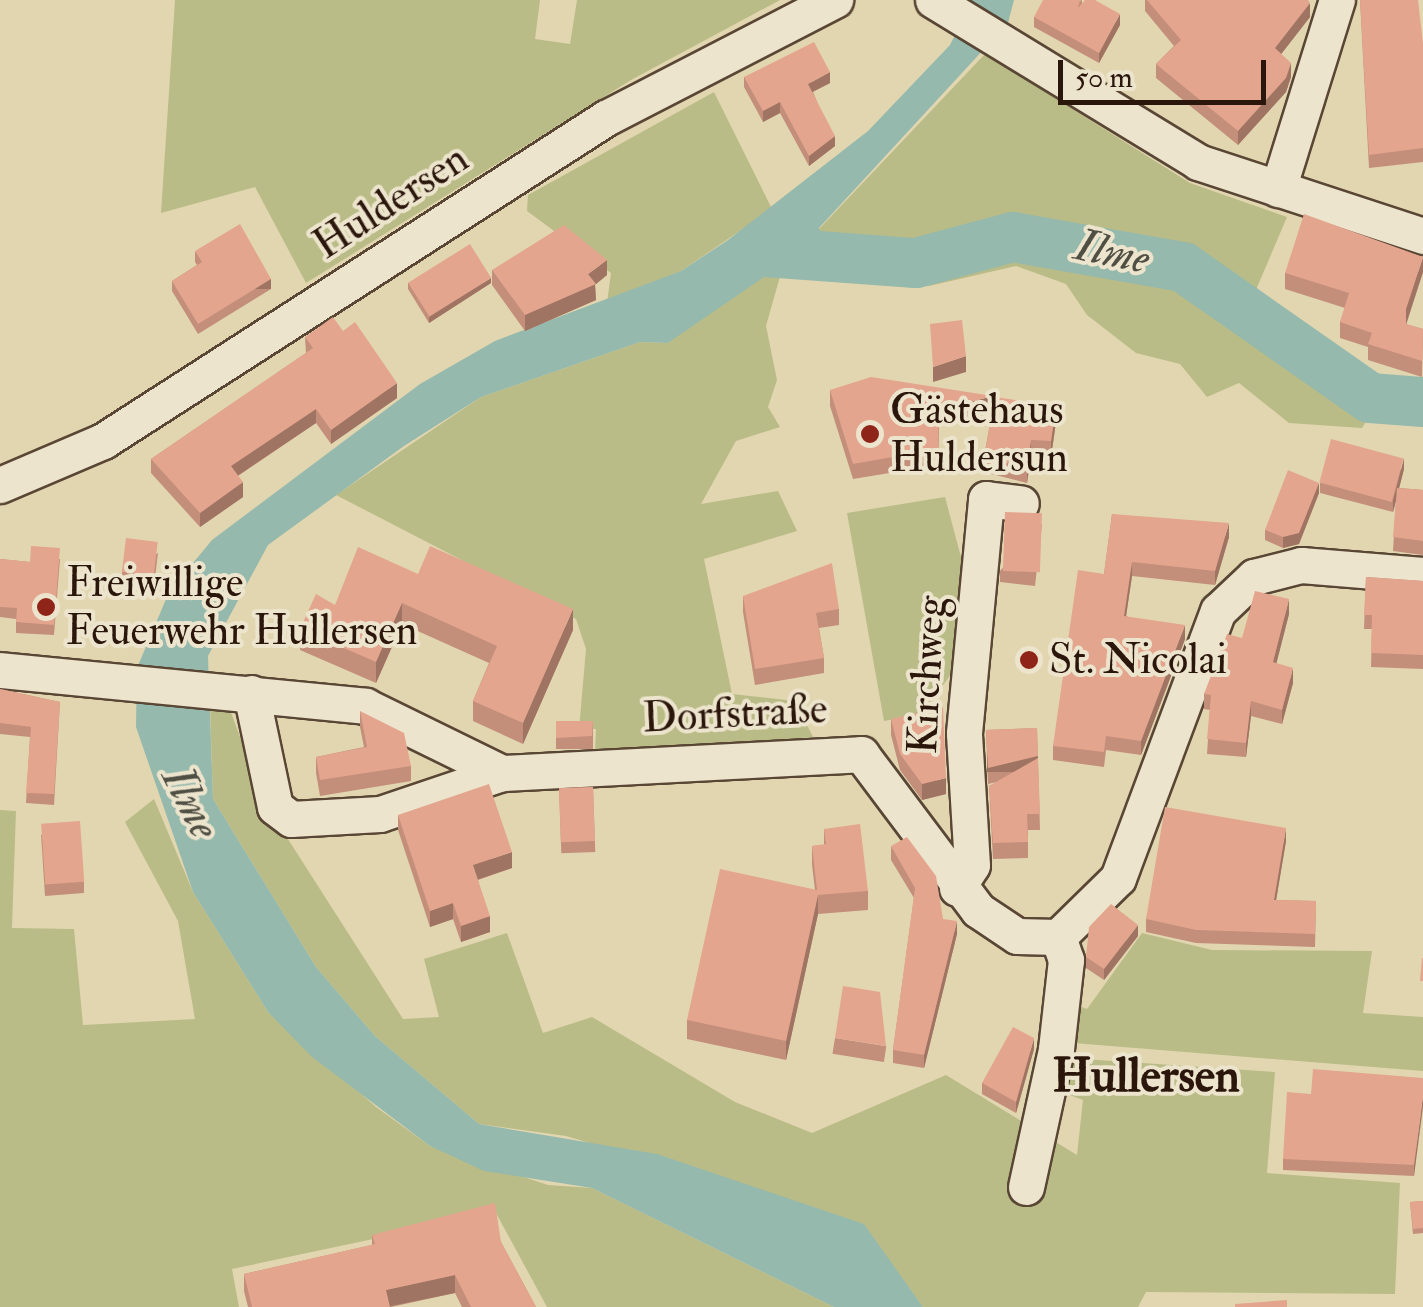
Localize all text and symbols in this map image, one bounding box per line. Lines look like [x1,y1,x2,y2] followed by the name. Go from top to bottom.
[1063,40,1270,102] scale bar
[1075,59,1133,96] text: 50 m
[304,134,478,270] street label: Huldersen
[1070,219,1154,287] water label: Ilme
[890,385,1068,484] place label: Gästehaus Huldersun
[859,423,881,445] marker: Gästehaus Huldersun
[66,558,417,656] place label: Freiwillige Feuerwehr Hullersen
[898,595,956,755] street label: Kirchweg
[35,596,57,618] marker: Freiwillige Feuerwehr Hullersen
[1049,635,1227,685] place label: St. Nicolai
[1018,649,1040,671] marker: St. Nicolai
[641,684,829,744] street label: Dorfstraße
[149,758,231,848] water label: Ilme
[1052,1048,1240,1106] district label: Hullersen

